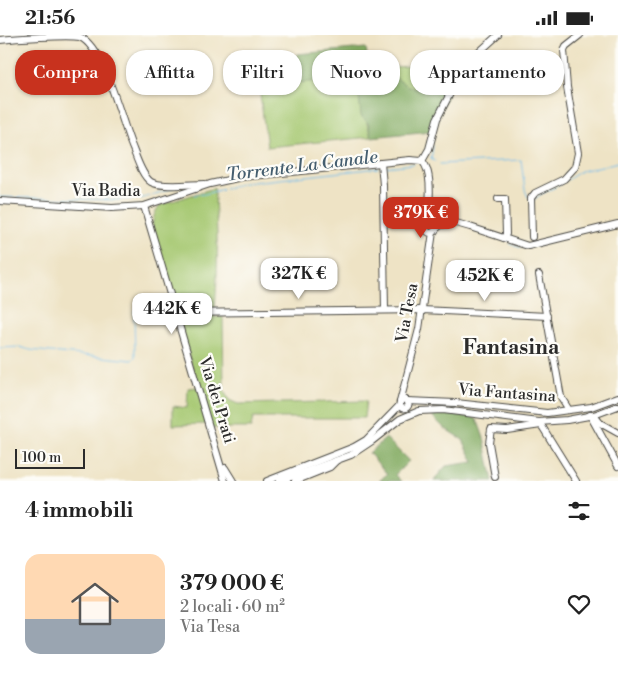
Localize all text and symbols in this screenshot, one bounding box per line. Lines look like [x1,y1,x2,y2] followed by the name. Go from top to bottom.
[25,6,75,30] text: 21:56
[15,50,116,95] chip: Compra
[126,50,213,95] chip: Affitta
[223,50,302,95] chip: Filtri
[312,50,400,95] chip: Nuovo
[410,50,564,95] chip: Appartamento
[225,145,380,187] water label: Torrente La Canale
[70,181,141,201] street label: Via Badia
[380,197,462,239] pin: 379K €
[394,203,448,223] text: 379K €
[258,257,340,300] pin: 327K €
[444,259,526,302] pin: 452K €
[272,264,326,284] text: 327K €
[457,266,513,286] text: 452K €
[391,281,423,345] street label: Via Tesa
[131,293,213,335] pin: 442K €
[143,299,201,319] text: 442K €
[463,335,560,361] district label: Fantasina
[194,353,240,446] street label: Via dei Prati
[456,380,558,406] street label: Via Fantasina
[15,446,85,469] scale bar
[22,449,61,467] text: 100 m
[565,497,593,525] icon: filters
[25,498,133,524] text: 4 immobili
[180,571,284,597] text: 379 000 €
[65,574,125,634] icon: home
[565,590,593,618] icon: heart
[180,597,285,617] text: 2 locali · 60 m²
[180,617,240,637] text: Via Tesa

